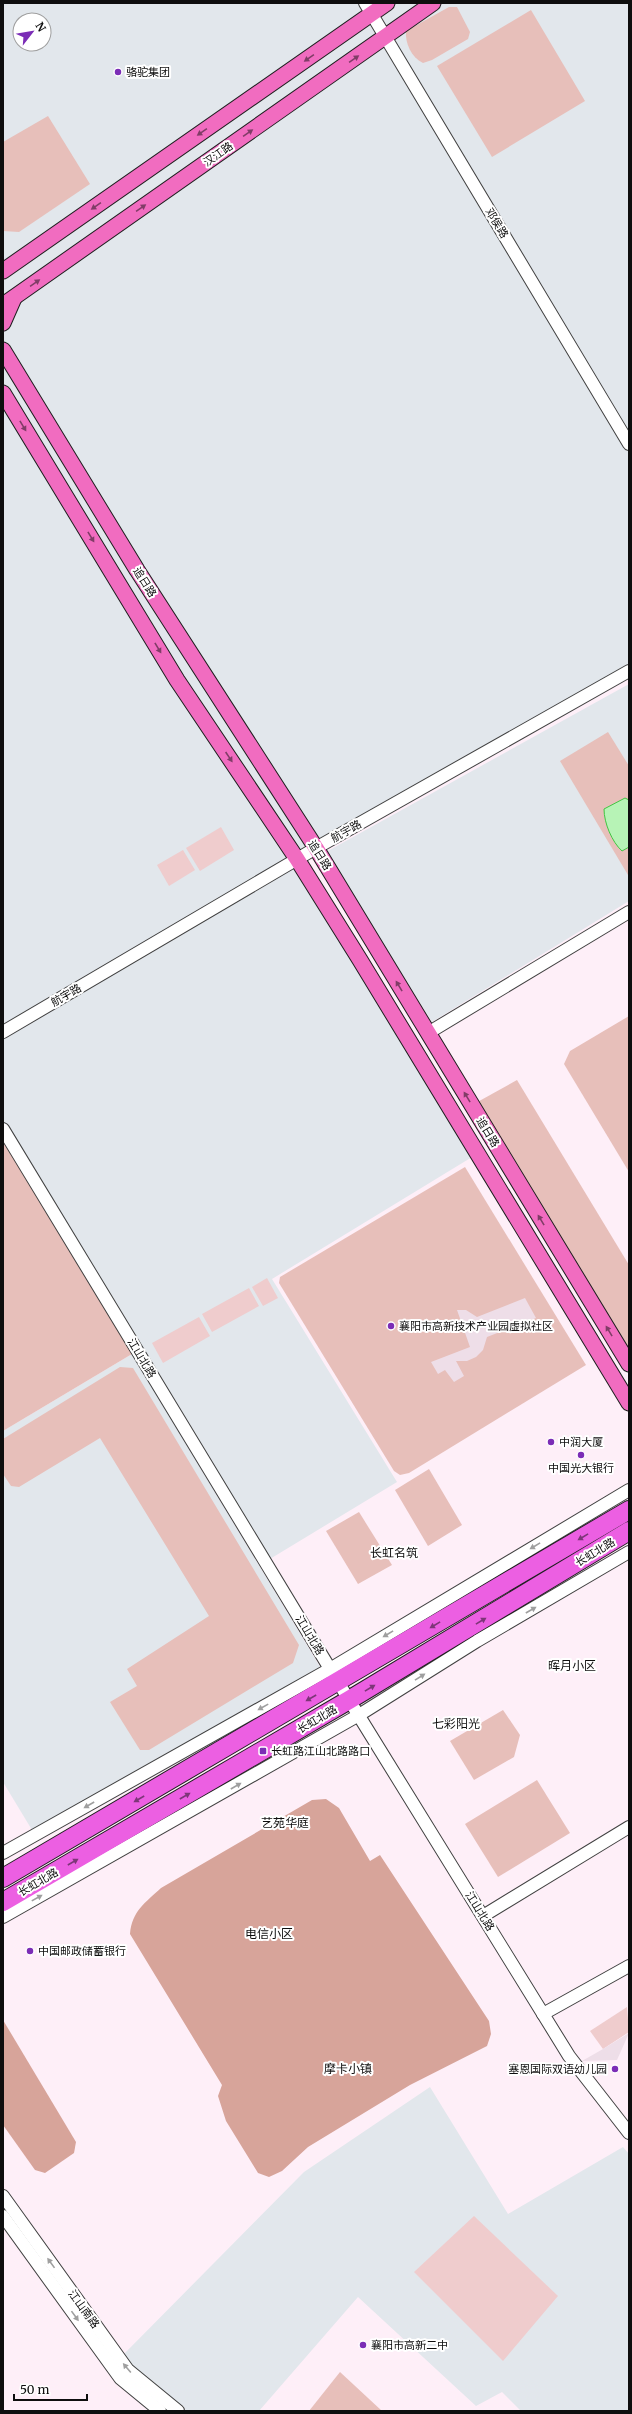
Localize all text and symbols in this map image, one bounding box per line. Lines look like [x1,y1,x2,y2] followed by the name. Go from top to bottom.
[12,12,52,52] north arrow
[32,20,49,34] text: N
[304,53,314,61] one-way arrow
[349,55,359,63] one-way arrow
[126,65,170,79] place label: 骆驼集团
[113,67,123,77] marker: 骆驼集团
[197,128,208,136] one-way arrow
[242,129,253,137] one-way arrow
[200,139,236,169] street label: 汉江路
[90,202,101,210] one-way arrow
[136,204,147,212] one-way arrow
[483,205,511,241] street label: 邓侯路
[30,279,40,287] one-way arrow
[20,420,27,432] one-way arrow
[87,531,94,543] one-way arrow
[130,564,160,600] street label: 追日路
[154,643,162,653] one-way arrow
[225,752,233,762] one-way arrow
[328,817,364,845] street label: 航宇路
[305,837,335,873] street label: 追日路
[48,981,84,1009] street label: 航宇路
[395,981,403,991] one-way arrow
[463,1091,470,1103] one-way arrow
[474,1114,502,1150] street label: 追日路
[538,1214,545,1226] one-way arrow
[399,1319,553,1333] place label: 襄阳市高新技术产业园虚拟社区
[386,1321,396,1331] marker: 襄阳市高新技术产业园虚拟社区
[605,1325,612,1337] one-way arrow
[125,1336,159,1380] street label: 江山北路
[559,1435,603,1449] place label: 中润大厦
[546,1437,556,1447] marker: 中润大厦
[576,1450,586,1460] marker: 中国光大银行
[548,1461,614,1475] place label: 中国光大银行
[577,1534,589,1541] one-way arrow
[573,1535,617,1569] street label: 长虹北路
[530,1542,540,1550] one-way arrow
[370,1545,418,1560] district label: 长虹名筑
[525,1606,537,1613] one-way arrow
[293,1613,327,1657] street label: 江山北路
[475,1617,487,1624] one-way arrow
[429,1621,441,1628] one-way arrow
[382,1631,394,1638] one-way arrow
[548,1658,596,1673] district label: 晖月小区
[415,1673,425,1681] one-way arrow
[365,1684,375,1692] one-way arrow
[305,1694,317,1701] one-way arrow
[294,1702,340,1736] street label: 长虹北路
[257,1703,269,1710] one-way arrow
[432,1716,480,1731] district label: 七彩阳光
[271,1744,370,1758] place label: 长虹路江山北路路口
[258,1746,268,1756] marker: 长虹路江山北路路口
[230,1783,242,1790] one-way arrow
[179,1793,191,1800] one-way arrow
[134,1795,144,1803] one-way arrow
[83,1802,95,1809] one-way arrow
[261,1815,309,1830] district label: 艺苑华庭
[67,1858,79,1865] one-way arrow
[15,1865,61,1899] street label: 长虹北路
[462,1889,498,1933] street label: 江山北路
[31,1895,43,1901] one-way arrow
[245,1926,293,1941] district label: 电信小区
[38,1944,126,1958] place label: 中国邮政储蓄银行
[25,1946,35,1956] marker: 中国邮政储蓄银行
[324,2061,372,2076] district label: 摩卡小镇
[508,2062,607,2076] place label: 塞恩国际双语幼儿园
[610,2064,620,2074] marker: 塞恩国际双语幼儿园
[47,2257,55,2268] one-way arrow
[65,2287,103,2331] street label: 江山南路
[71,2311,79,2321] one-way arrow
[371,2338,448,2352] place label: 襄阳市高新二中
[358,2340,368,2350] marker: 襄阳市高新二中
[122,2363,131,2373] one-way arrow
[14,2376,87,2402] scale bar
[20,2382,49,2397] text: 50 m

